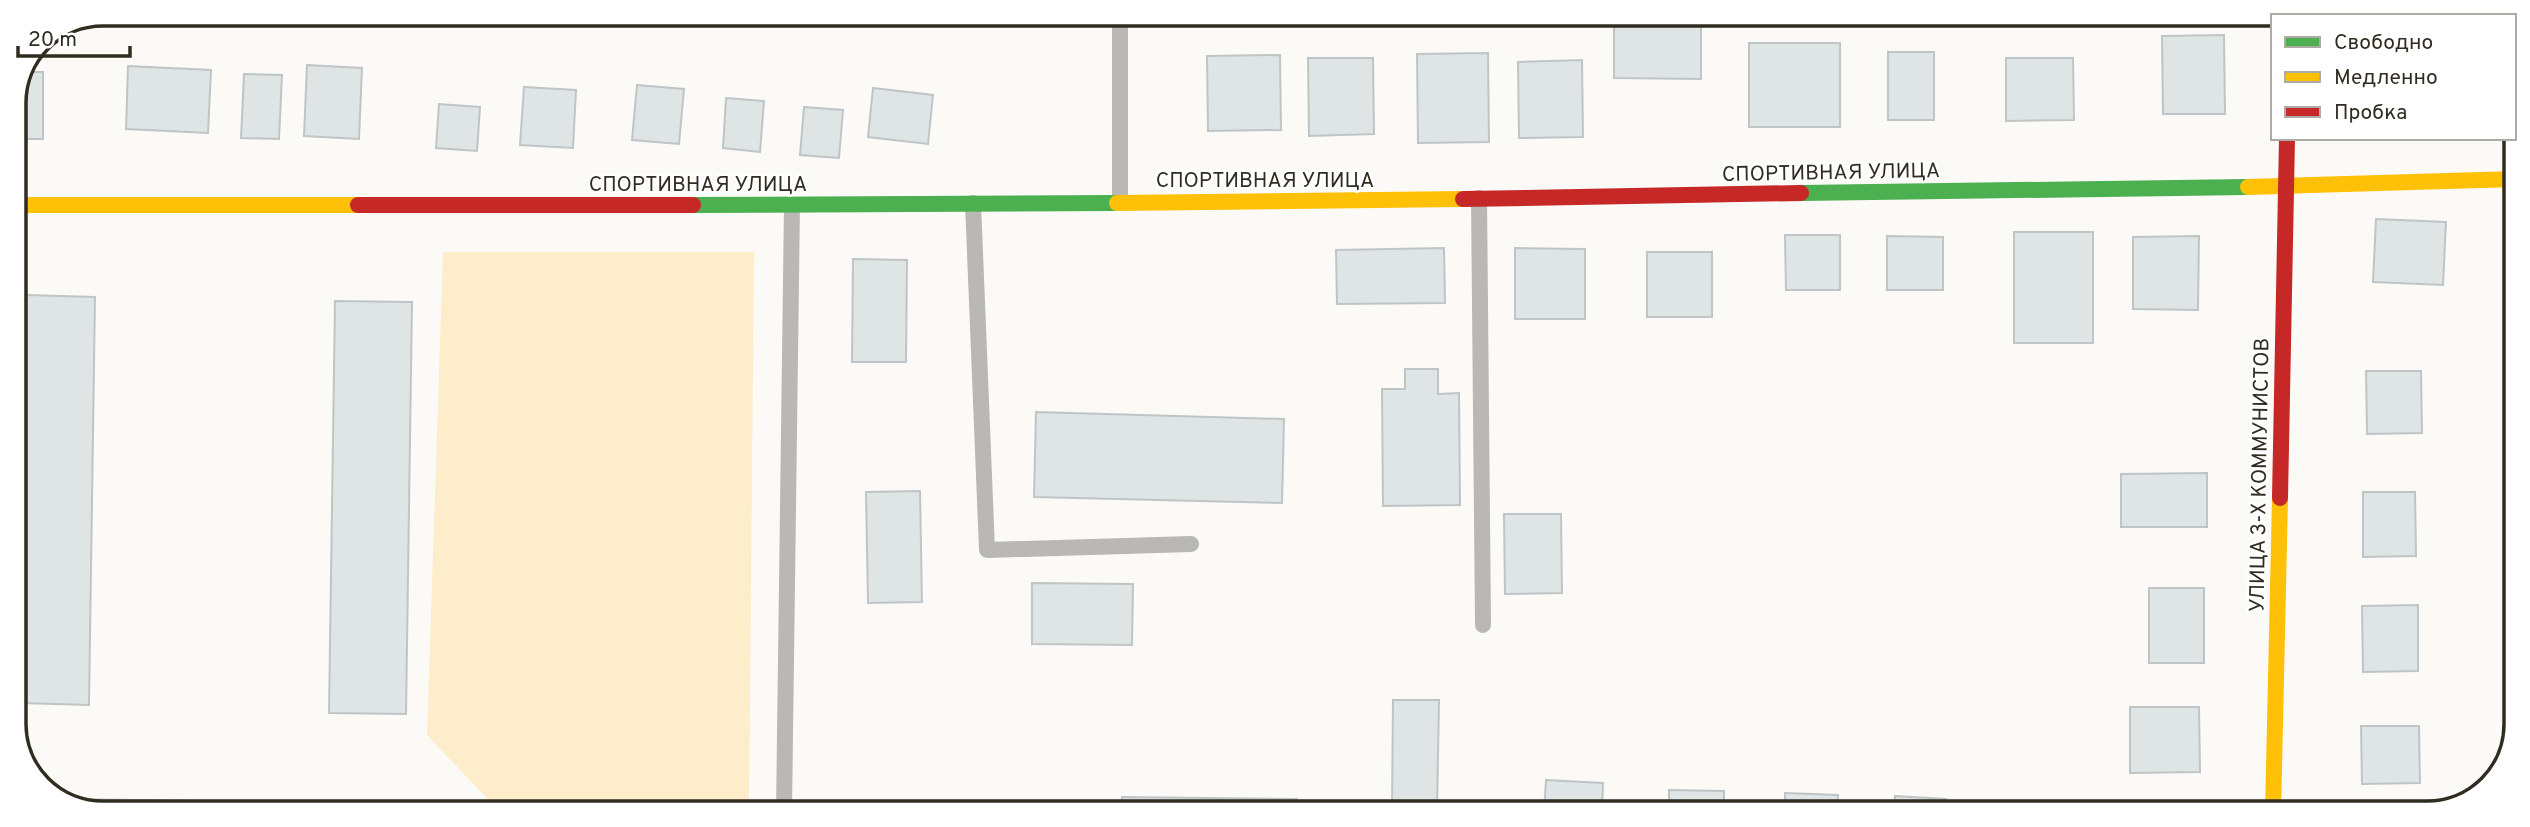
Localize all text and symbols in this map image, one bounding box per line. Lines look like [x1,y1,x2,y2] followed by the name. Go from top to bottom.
[18,14,130,58] scale bar
[2271,14,2516,140] legend
[28,27,77,54] text: 20 m
[2334,30,2433,57] text: Свободно
[2334,65,2438,92] text: Медленно
[2334,100,2407,127] text: Пробка
[1722,158,1940,189] street label: СПОРТИВНАЯ УЛИЦА
[1156,168,1374,195] street label: СПОРТИВНАЯ УЛИЦА
[589,172,807,199] street label: СПОРТИВНАЯ УЛИЦА
[2245,338,2276,612] street label: УЛИЦА 3-Х КОММУНИСТОВ

